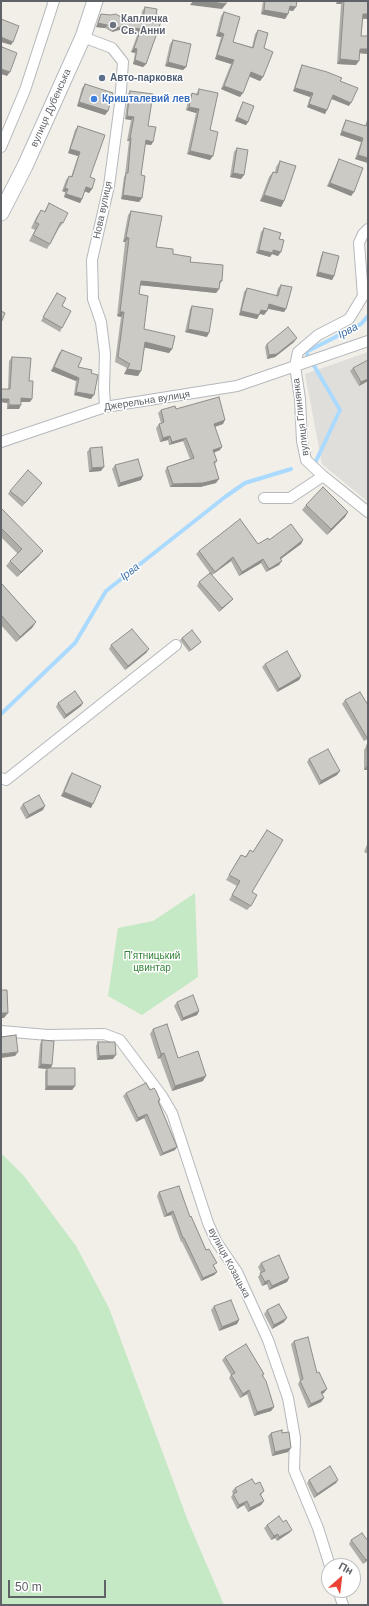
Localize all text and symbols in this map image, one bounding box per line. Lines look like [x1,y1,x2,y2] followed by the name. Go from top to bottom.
[121,13,168,36] place label: Капличка Св. Анни
[108,20,118,30] marker: Капличка Св. Анни
[28,67,74,149] street label: вулиця Дубенська
[110,72,183,84] place label: Авто-парковка
[97,73,107,83] marker: Авто-парковка
[102,93,190,105] place label: Кришталевий лев
[89,94,99,104] marker: Кришталевий лев
[91,180,115,240] street label: Нова вулиця
[336,320,360,342] water label: Ірва
[290,378,312,456] street label: вулиця Глинянка
[103,388,191,414] street label: Джерельна вулиця
[118,560,142,584] water label: Ірва
[124,950,180,974] park label: П'ятницький цвинтар
[205,1226,253,1300] street label: вулиця Козацька
[321,1558,361,1598] north arrow
[337,1560,355,1577] text: Пн
[10,1572,108,1598] scale bar
[15,1580,42,1594] text: 50 m

